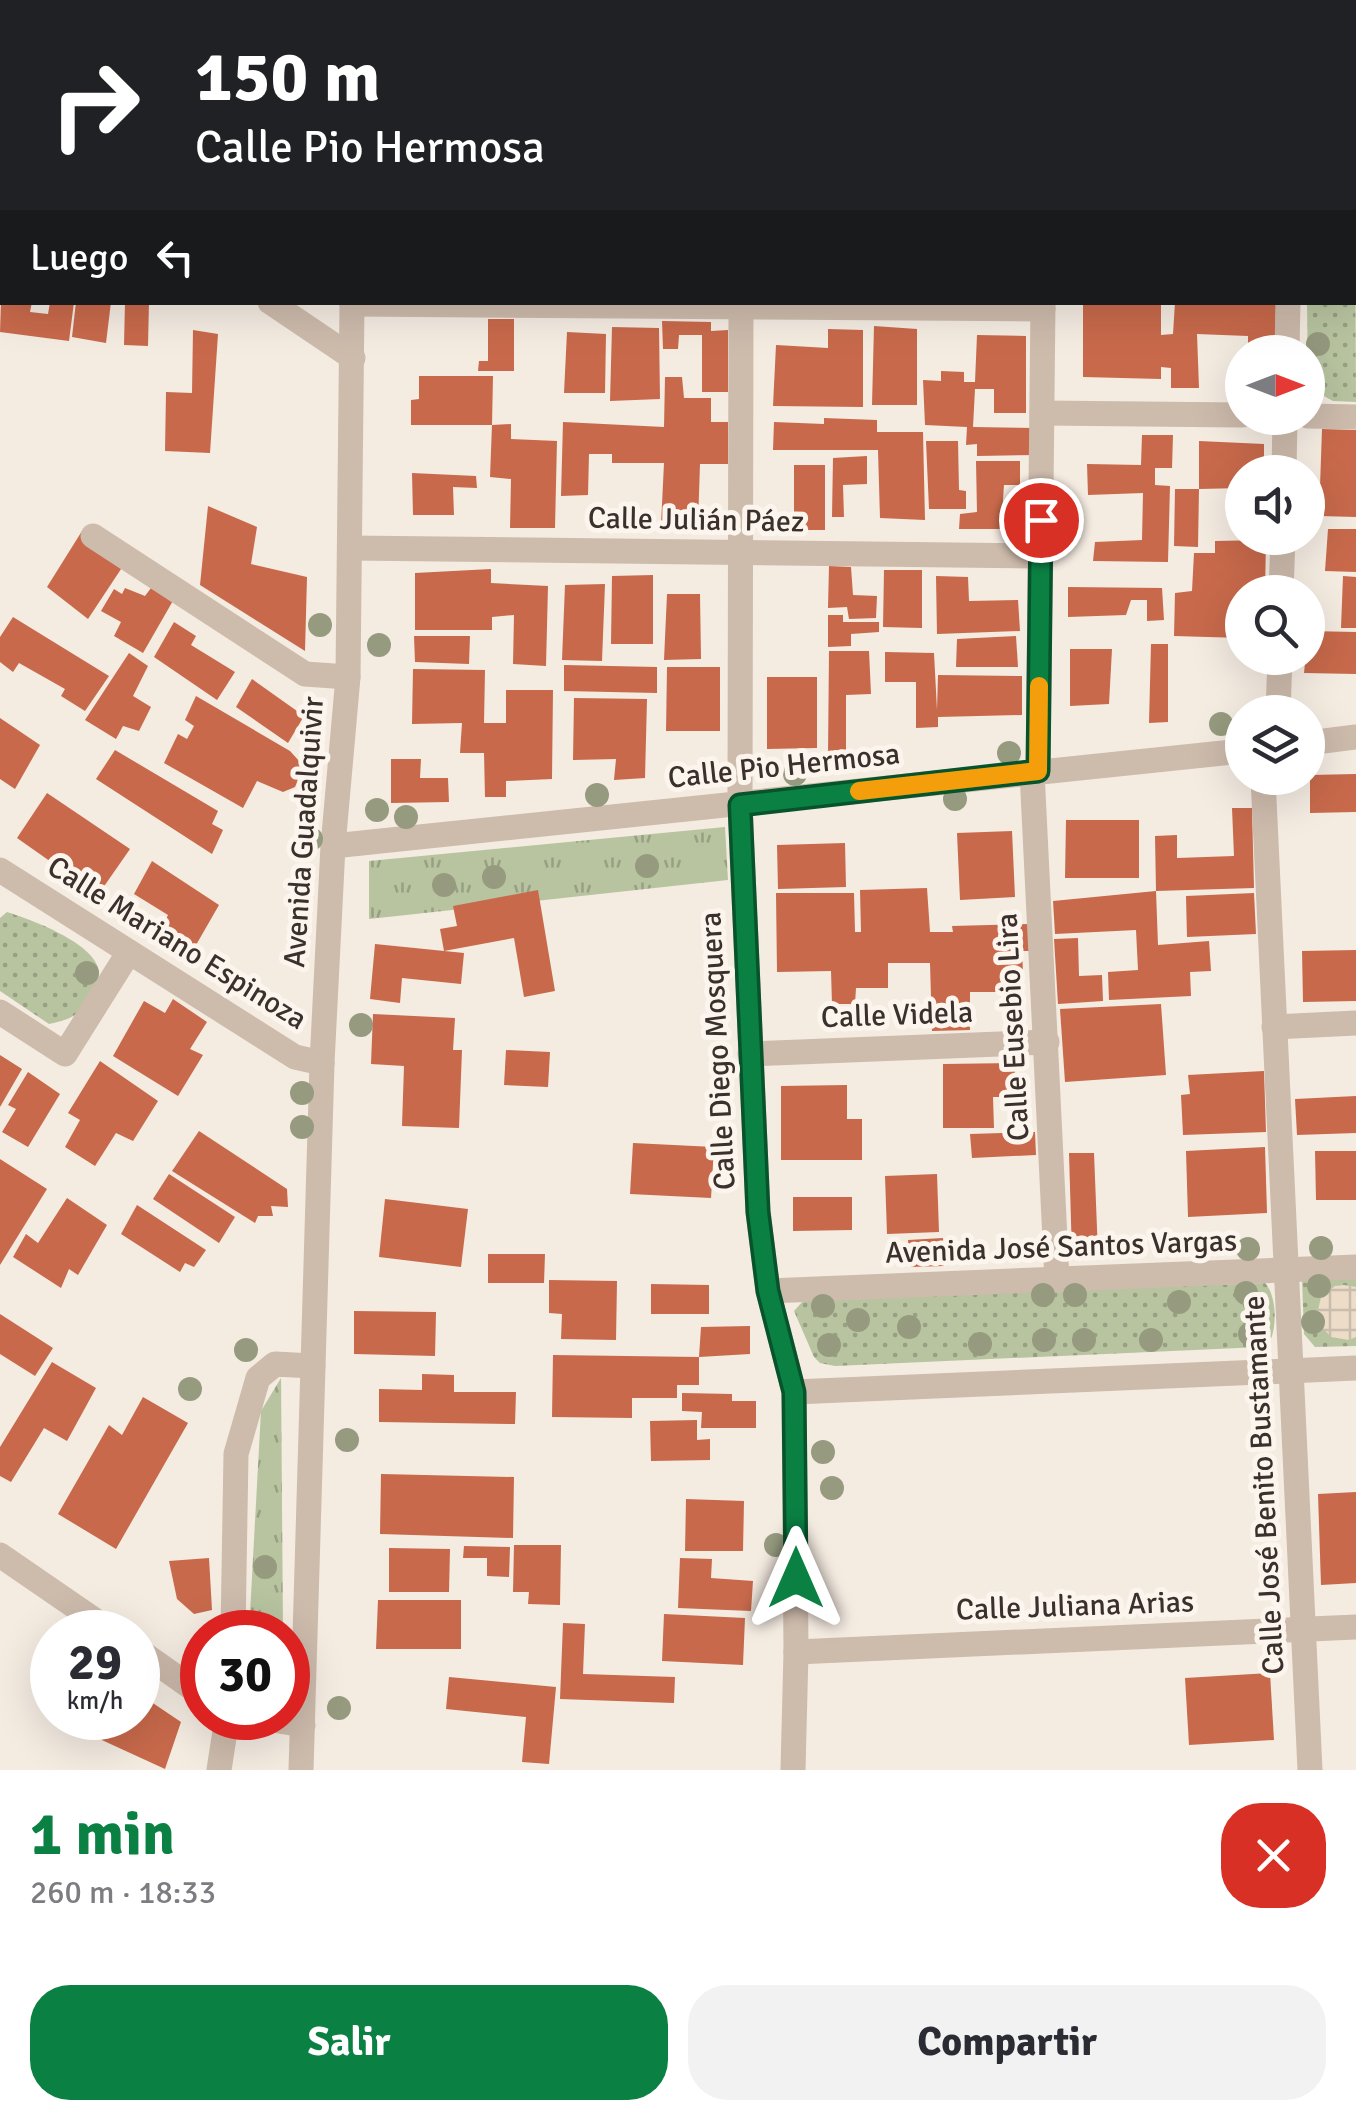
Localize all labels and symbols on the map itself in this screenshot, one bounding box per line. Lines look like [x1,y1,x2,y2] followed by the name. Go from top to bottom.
[1225,335,1325,435] north arrow
[999,478,1084,563] pin
[587,500,805,540] street label: Calle Julián Páez
[276,695,332,969] street label: Avenida Guadalquivir
[666,735,902,797] street label: Calle Pio Hermosa
[40,848,314,1038] street label: Calle Mariano Espinoza
[692,911,744,1191] street label: Calle Diego Mosquera
[989,912,1037,1142] street label: Calle Eusebio Lira
[820,994,974,1036] street label: Calle Videla
[884,1222,1238,1272] street label: Avenida José Santos Vargas
[1236,1294,1292,1676] street label: Calle José Benito Bustamante
[744,1526,848,1630] position arrow
[955,1583,1195,1629] street label: Calle Juliana Arias
[180,1610,310,1740] speed limit sign: 30

